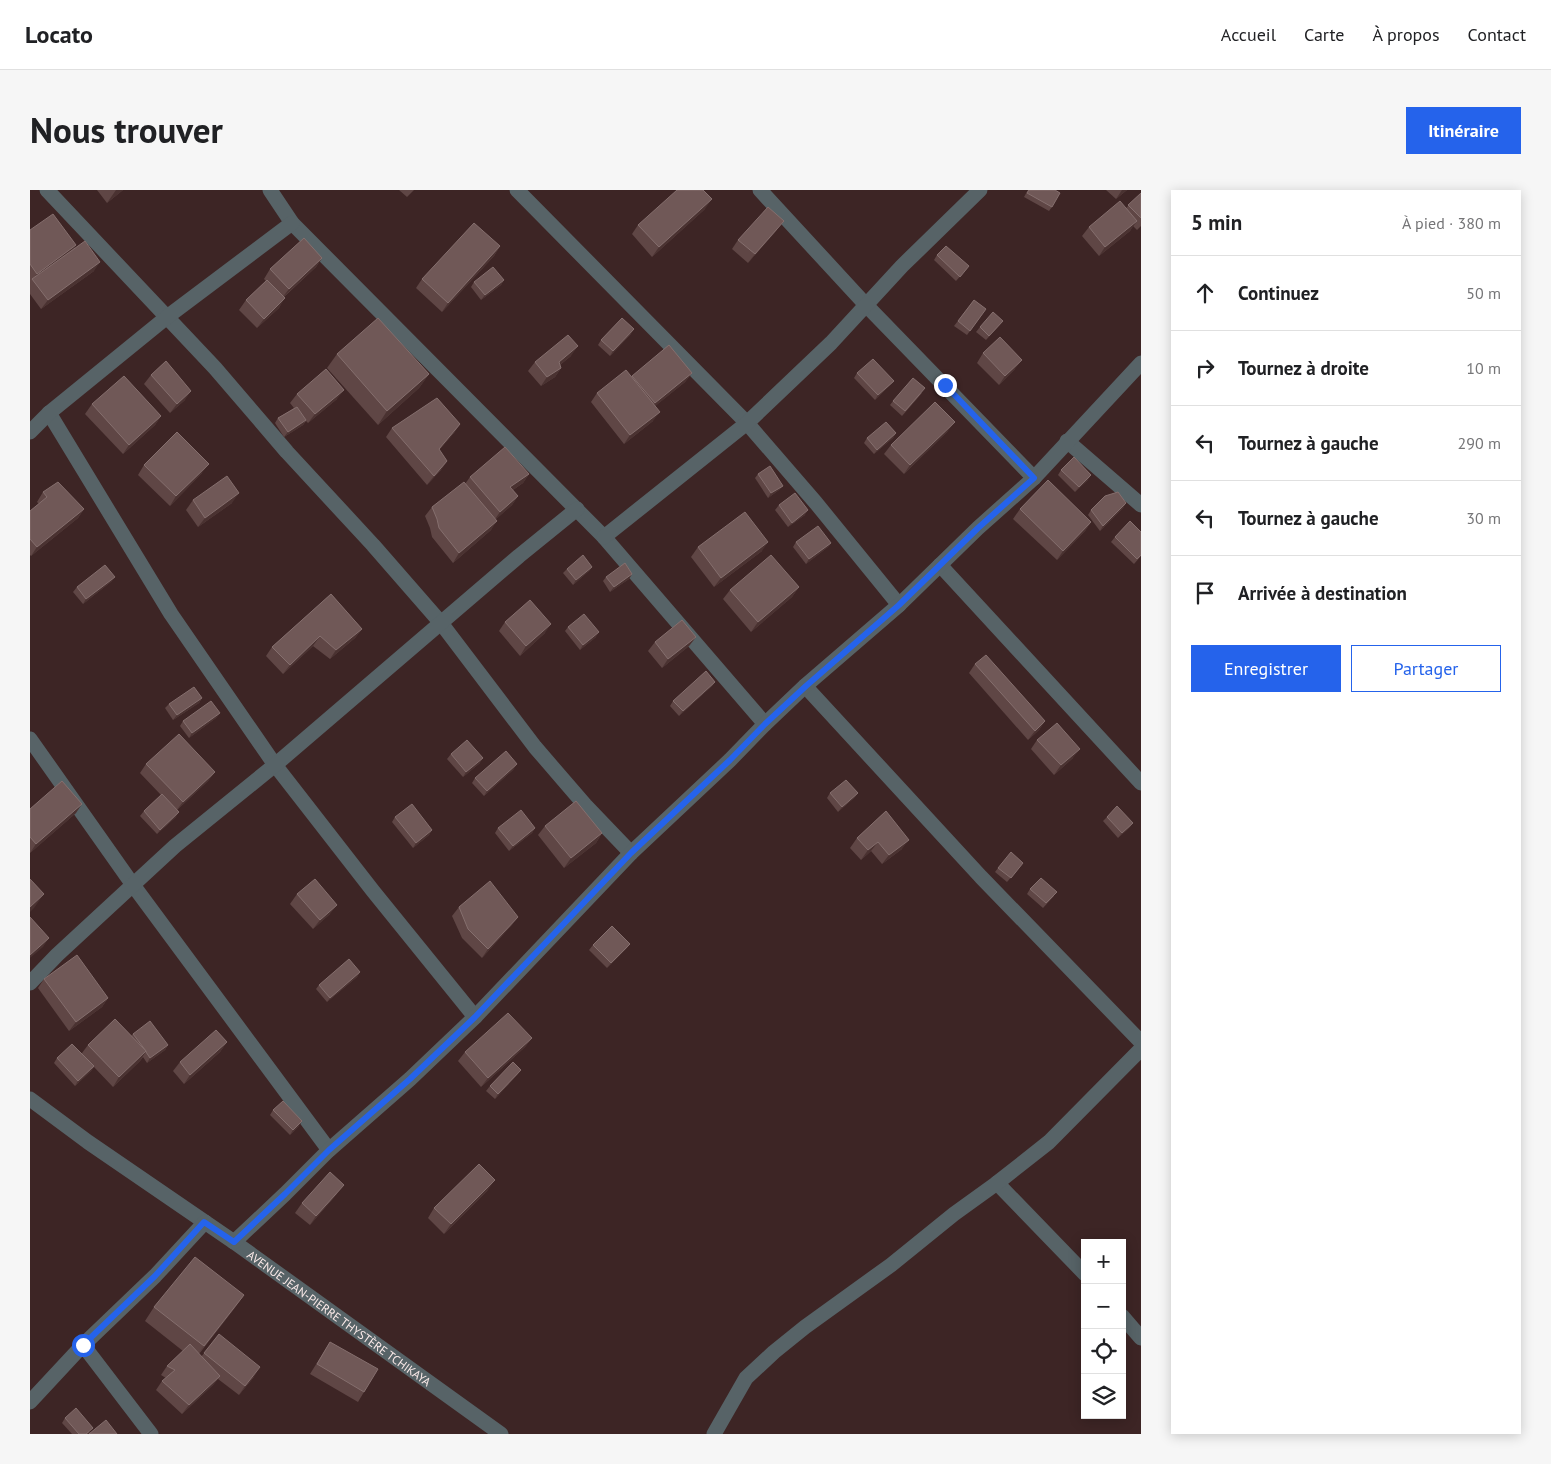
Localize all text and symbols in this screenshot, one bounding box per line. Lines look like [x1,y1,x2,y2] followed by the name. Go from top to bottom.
[25,19,93,50] text: Locato
[1221,23,1276,46] text: Accueil
[1304,23,1345,46] text: Carte
[1373,23,1440,46] text: À propos
[1468,23,1526,46] text: Contact
[30,107,223,153] text: Nous trouver
[1406,107,1521,154] button: Itinéraire
[1191,209,1242,236] text: 5 min
[1402,213,1501,233] text: À pied · 380 m
[1191,279,1219,307] icon: ahead
[1238,281,1319,305] text: Continuez
[1466,283,1501,303] text: 50 m
[1191,354,1219,382] icon: right
[1238,356,1369,380] text: Tournez à droite
[1466,358,1501,378] text: 10 m
[934,374,957,397] route end
[1191,429,1219,457] icon: left
[1238,431,1379,455] text: Tournez à gauche
[1458,433,1501,453] text: 290 m
[1191,504,1219,532] icon: left
[1238,506,1379,530] text: Tournez à gauche
[1466,508,1501,528] text: 30 m
[1191,579,1219,607] icon: arrive
[1238,581,1407,605] text: Arrivée à destination
[1191,645,1341,692] button: Enregistrer
[1351,645,1501,692] button: Partager
[1081,1239,1126,1419] map controls
[1081,1239,1126,1284] button: +
[245,1247,434,1389] street label: AVENUE JEAN-PIERRE THYSTÈRE TCHIKAYA
[1081,1284,1126,1329] button: −
[1081,1329,1126,1374] button: locate
[72,1334,95,1357] route start
[1081,1374,1126,1419] button: layers

